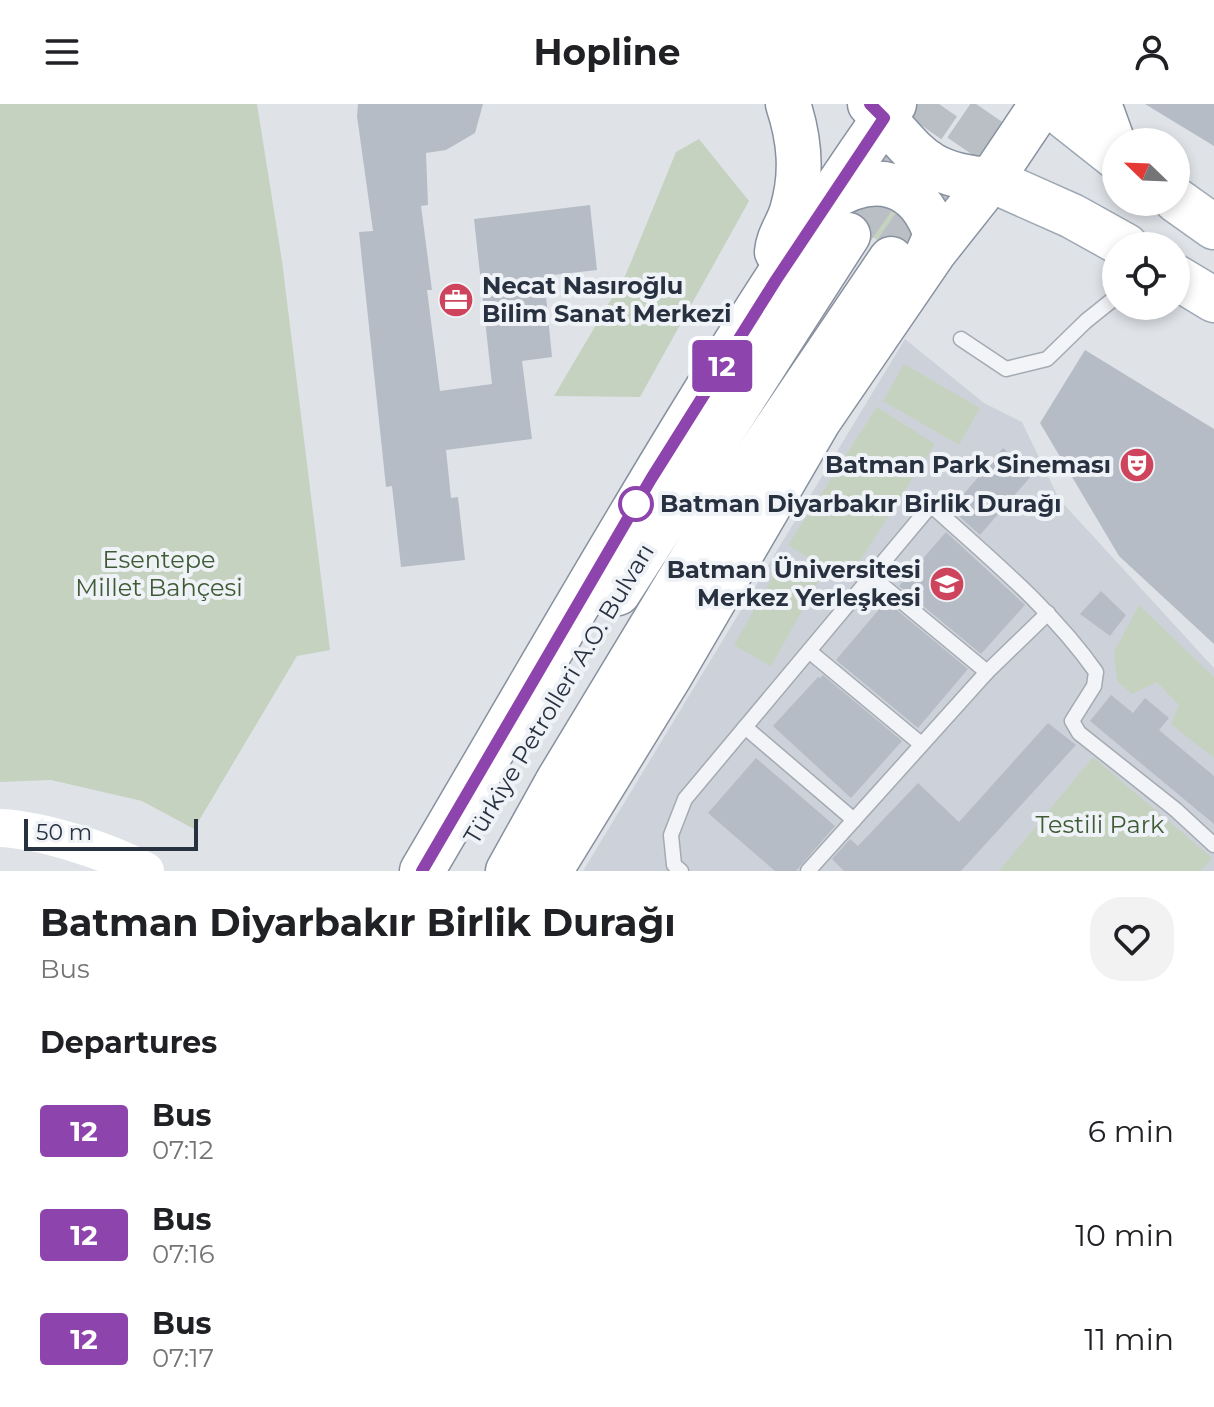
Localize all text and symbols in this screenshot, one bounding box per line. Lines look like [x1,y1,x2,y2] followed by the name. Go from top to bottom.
[40,30,84,74] icon: menu
[534,30,680,74] text: Hopline
[1130,30,1174,74] icon: person
[1102,128,1190,216] north arrow
[1102,128,1190,320] map controls
[1102,232,1190,320] button: locate
[482,271,732,328] place label: Necat Nasıroğlu Bilim Sanat Merkezi
[437,281,475,319] office icon: Necat Nasıroğlu Bilim Sanat Merkezi
[686,340,758,392] line badge: 12
[708,349,736,383] text: 12
[1118,446,1156,484] theatre icon: Batman Park Sineması
[825,450,1111,479] place label: Batman Park Sineması
[619,487,653,521] marker: Batman Diyarbakır Birlik Durağı
[660,489,1062,518] place label: Batman Diyarbakır Birlik Durağı
[457,538,660,849] street label: Türkiye Petrolleri A.O. Bulvarı
[75,545,243,602] park label: Esentepe Millet Bahçesi
[667,555,921,612] place label: Batman Üniversitesi Merkez Yerleşkesi
[928,565,966,603] school or university icon: Batman Üniversitesi Merkez Yerleşkesi
[1036,810,1165,839] park label: Testili Park
[24,815,198,851] scale bar
[36,819,92,846] text: 50 m
[1090,897,1174,981] button: heart
[40,899,676,946] text: Batman Diyarbakır Birlik Durağı
[40,953,90,985] text: Bus
[40,1024,217,1061] text: Departures
[152,1097,212,1134] text: Bus
[1088,1113,1174,1150] text: 6 min
[70,1114,98,1148] text: 12
[152,1134,213,1166] text: 07:12
[152,1201,212,1238] text: Bus
[1075,1217,1174,1254] text: 10 min
[70,1218,98,1252] text: 12
[152,1238,215,1270] text: 07:16
[152,1305,212,1342] text: Bus
[1084,1321,1174,1358] text: 11 min
[70,1322,98,1356] text: 12
[152,1342,214,1374] text: 07:17

